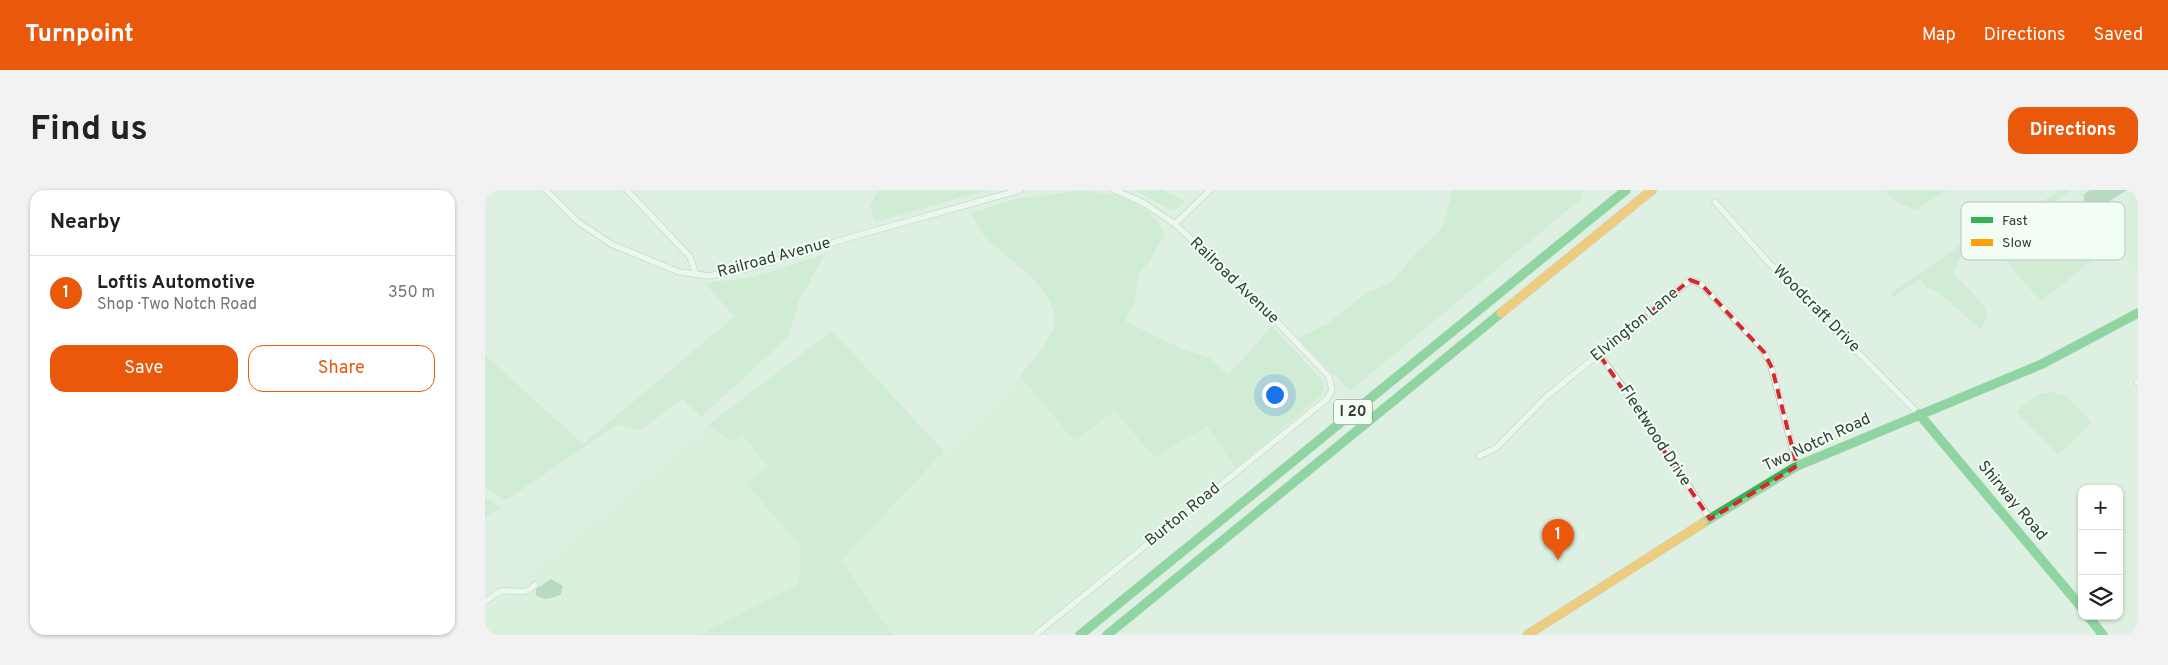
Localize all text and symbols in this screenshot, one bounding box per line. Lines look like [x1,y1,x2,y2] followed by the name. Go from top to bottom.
[25,20,134,50] text: Turnpoint
[1922,24,1956,47] text: Map
[1984,24,2066,47] text: Directions
[2094,24,2143,47] text: Saved
[2008,107,2138,154] button: Directions
[30,108,148,152] text: Find us
[1961,202,2125,260] legend
[50,209,121,236] text: Nearby
[2002,213,2028,230] text: Fast
[715,233,833,283] street label: Railroad Avenue
[1185,233,1283,329] street label: Railroad Avenue
[2002,235,2032,252] text: Slow
[1768,261,1864,357] street label: Woodcraft Drive
[97,271,255,295] text: Loftis Automotive
[63,283,69,303] text: 1
[388,283,435,303] text: 350 m
[1587,283,1683,367] street label: Elvington Lane
[97,295,257,315] text: Shop · Two Notch Road
[50,345,238,392] button: Save
[248,345,435,392] button: Share
[1262,382,1288,408] your location
[1615,382,1695,490] street label: Fleetwood Drive
[1334,400,1372,424] road number: I 20
[1760,409,1874,477] street label: Two Notch Road
[1973,457,2051,545] street label: Shirway Road
[1141,479,1225,551] street label: Burton Road
[2078,485,2123,620] map controls
[2078,485,2123,530] button: +
[1542,519,1574,560] pin: 1
[2078,530,2123,575] button: −
[2078,575,2123,620] button: layers

